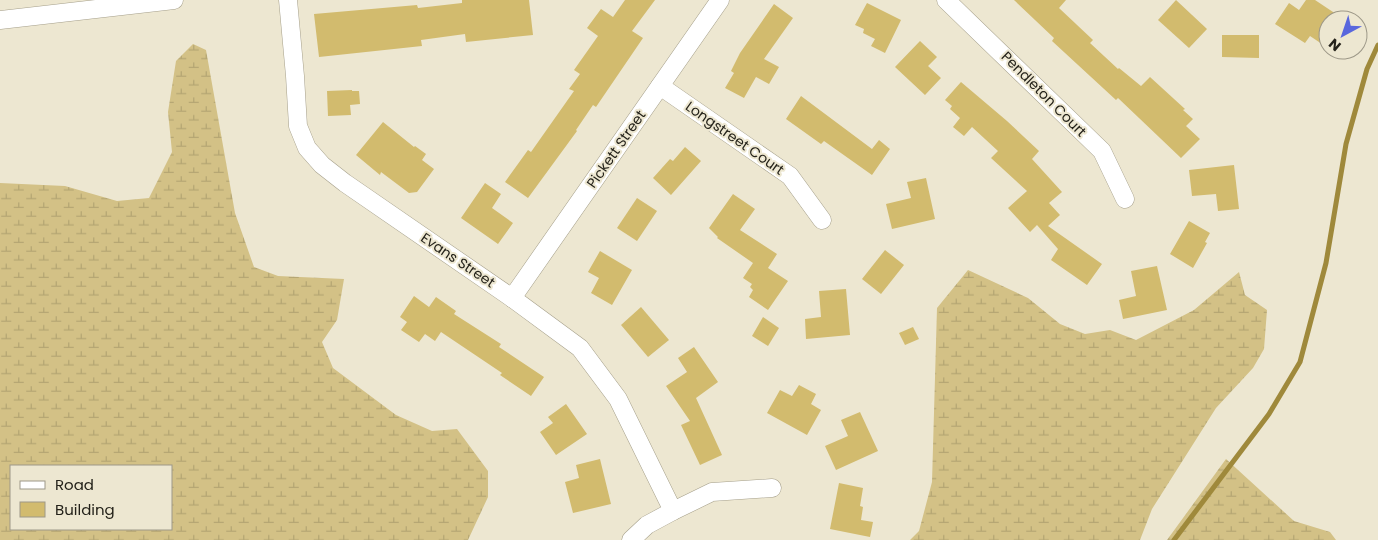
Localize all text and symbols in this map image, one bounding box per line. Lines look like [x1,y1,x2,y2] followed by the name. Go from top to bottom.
[1318,10,1368,60] north arrow
[1324,34,1345,56] text: N
[997,47,1091,141] street label: Pendleton Court
[682,96,788,180] street label: Longstreet Court
[582,106,650,192] street label: Pickett Street
[417,228,499,292] street label: Evans Street
[10,465,172,530] legend
[55,474,94,495] text: Road
[55,499,115,520] text: Building

